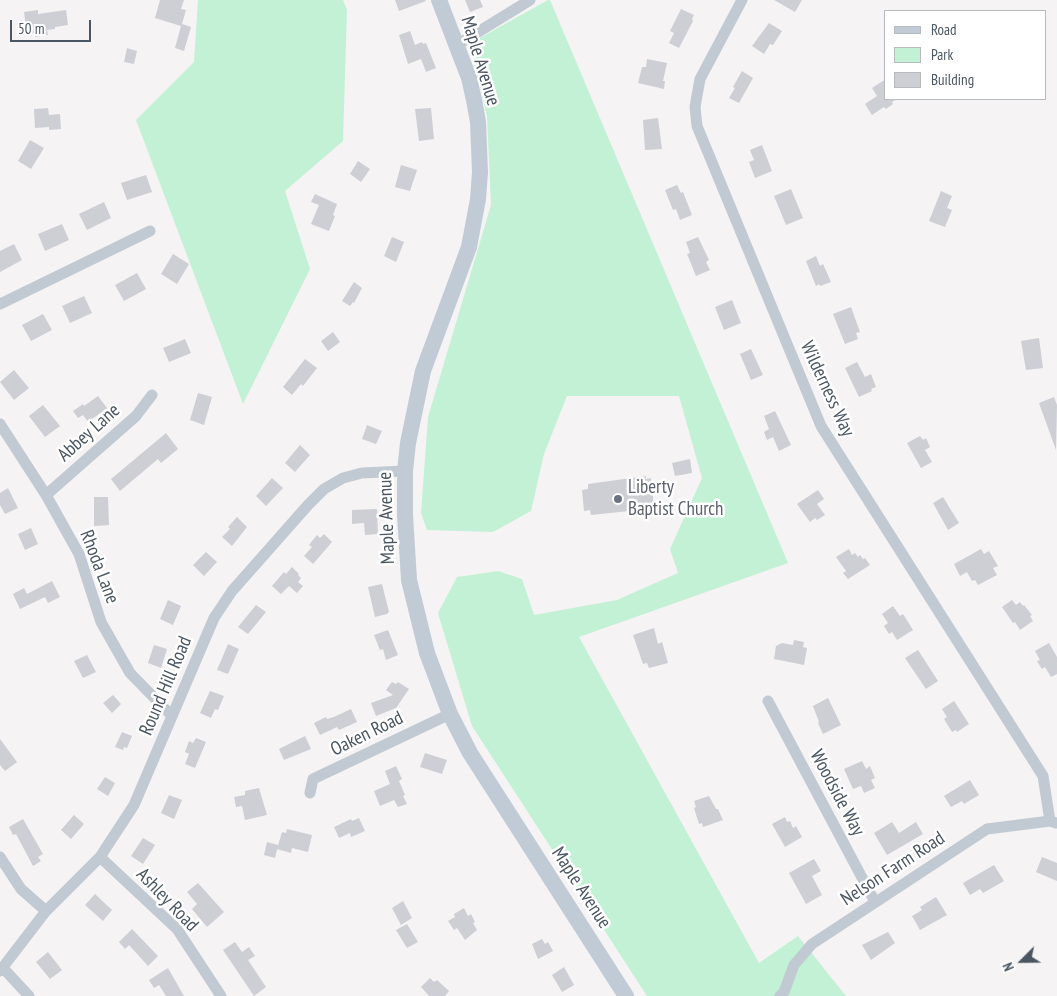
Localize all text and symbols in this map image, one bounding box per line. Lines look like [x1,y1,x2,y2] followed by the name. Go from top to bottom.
[12,10,94,42] scale bar
[884,10,1047,100] legend
[456,14,504,108] street label: Maple Avenue
[18,19,44,38] text: 50 m
[931,20,957,39] text: Road
[931,45,953,64] text: Park
[931,70,974,89] text: Building
[795,338,859,440] street label: Wilderness Way
[53,399,125,467] street label: Abbey Lane
[374,471,400,565] street label: Maple Avenue
[628,477,723,521] place label: Liberty Baptist Church
[612,493,624,505] marker: Liberty Baptist Church
[75,527,123,607] street label: Rhoda Lane
[135,633,197,739] street label: Round Hill Road
[327,707,407,761] street label: Oaken Road
[805,746,869,840] street label: Woodside Way
[837,827,949,911] street label: Nelson Farm Road
[546,843,616,933] street label: Maple Avenue
[131,864,203,936] street label: Ashley Road
[997,936,1047,986] north arrow
[998,960,1018,974] text: N

